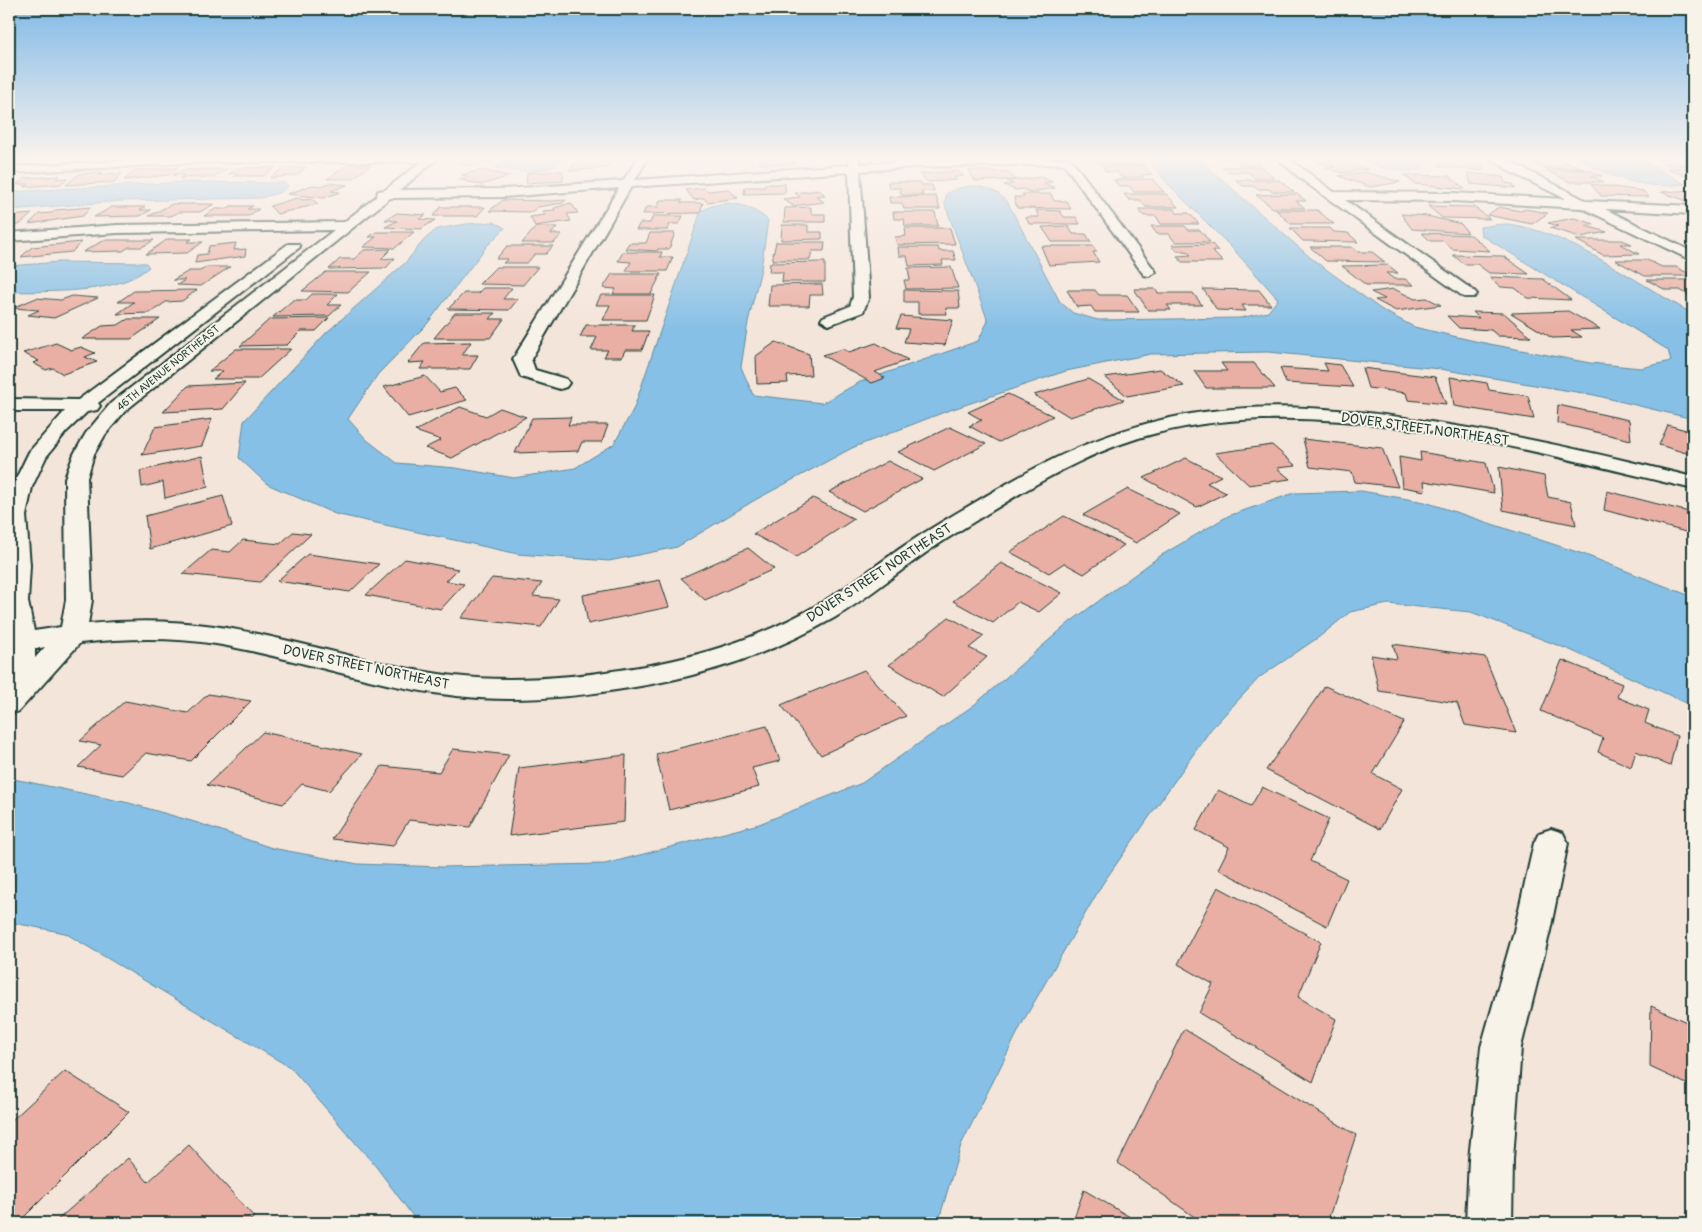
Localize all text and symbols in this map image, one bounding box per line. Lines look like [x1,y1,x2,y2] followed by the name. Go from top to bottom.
[114,322,222,414] street label: 46TH AVENUE NORTHEAST
[1340,409,1510,449] street label: DOVER STREET NORTHEAST
[803,520,955,626] street label: DOVER STREET NORTHEAST
[281,641,451,693] street label: DOVER STREET NORTHEAST

